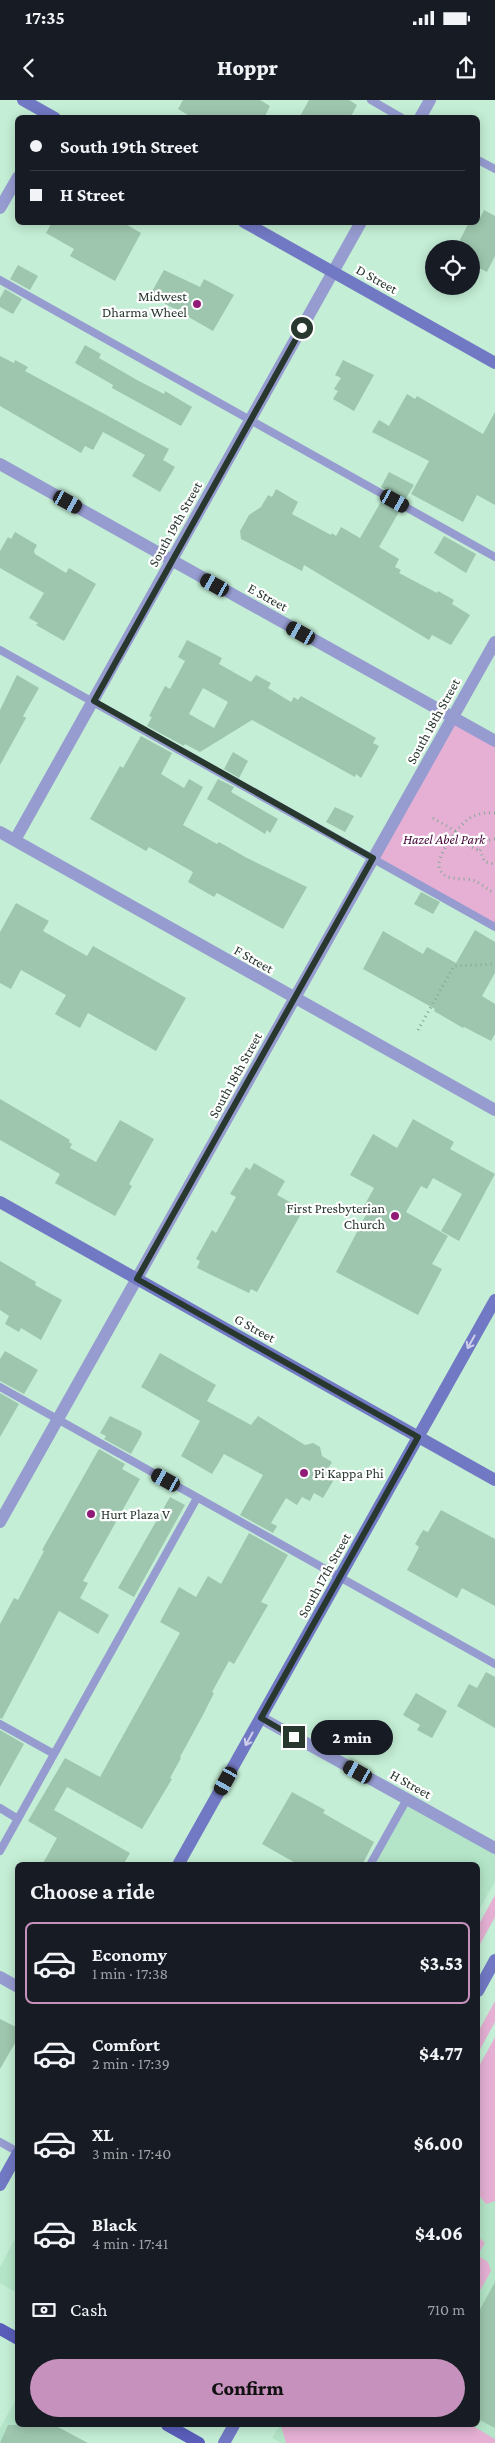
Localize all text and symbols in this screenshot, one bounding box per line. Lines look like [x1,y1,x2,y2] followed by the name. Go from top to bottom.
[25,7,65,28] text: 17:35
[15,54,43,82] icon: back
[452,54,480,82] icon: share
[217,55,278,80] text: Hoppr
[60,136,198,157] text: South 19th Street
[60,184,125,205] text: H Street
[425,240,480,295] map controls
[425,240,480,295] button: locate
[354,261,401,297] street label: D Street
[102,288,187,320] place label: Midwest Dharma Wheel
[191,298,203,310] marker: Midwest Dharma Wheel
[291,317,313,339] route start
[145,478,205,569] street label: South 19th Street
[378,487,411,515] car
[51,488,84,516] car
[198,571,231,599] car
[245,580,291,615] street label: E Street
[284,619,317,647] car
[403,675,463,767] street label: South 18th Street
[403,831,486,847] park label: Hazel Abel Park
[232,942,277,976] street label: F Street
[205,1029,265,1121] street label: South 18th Street
[287,1200,385,1232] place label: First Presbyterian Church
[389,1210,401,1222] marker: First Presbyterian Church
[232,1310,279,1346] street label: G Street
[466,1335,476,1349] one-way arrow
[314,1465,384,1481] place label: Pi Kappa Phi
[149,1466,182,1494] car
[298,1467,310,1479] marker: Pi Kappa Phi
[101,1506,170,1522] place label: Hurt Plaza V
[85,1508,97,1520] marker: Hurt Plaza V
[294,1530,354,1620] street label: South 17th Street
[312,1720,394,1754] callout: 2 min
[283,1726,305,1748] route end
[332,1729,372,1746] text: 2 min
[244,1731,253,1746] one-way arrow
[341,1758,374,1786] car
[212,1764,239,1798] car
[388,1766,435,1802] street label: H Street
[30,1879,155,1904] text: Choose a ride
[32,1941,77,1986] icon: car
[92,1944,167,1965] text: Economy
[420,1953,463,1974] text: $3.53
[92,1965,168,1982] text: 1 min · 17:38
[32,2031,77,2076] icon: car
[92,2034,160,2055] text: Comfort
[419,2043,463,2064] text: $4.77
[92,2055,170,2072] text: 2 min · 17:39
[32,2121,77,2166] icon: car
[92,2124,114,2145] text: XL
[414,2133,463,2154] text: $6.00
[92,2145,171,2162] text: 3 min · 17:40
[32,2211,77,2256] icon: car
[92,2214,137,2235] text: Black
[415,2223,463,2244] text: $4.06
[92,2235,168,2252] text: 4 min · 17:41
[30,2296,58,2324] icon: cash
[70,2299,108,2320] text: Cash
[427,2301,465,2318] text: 710 m
[30,2359,465,2417] button: Confirm

